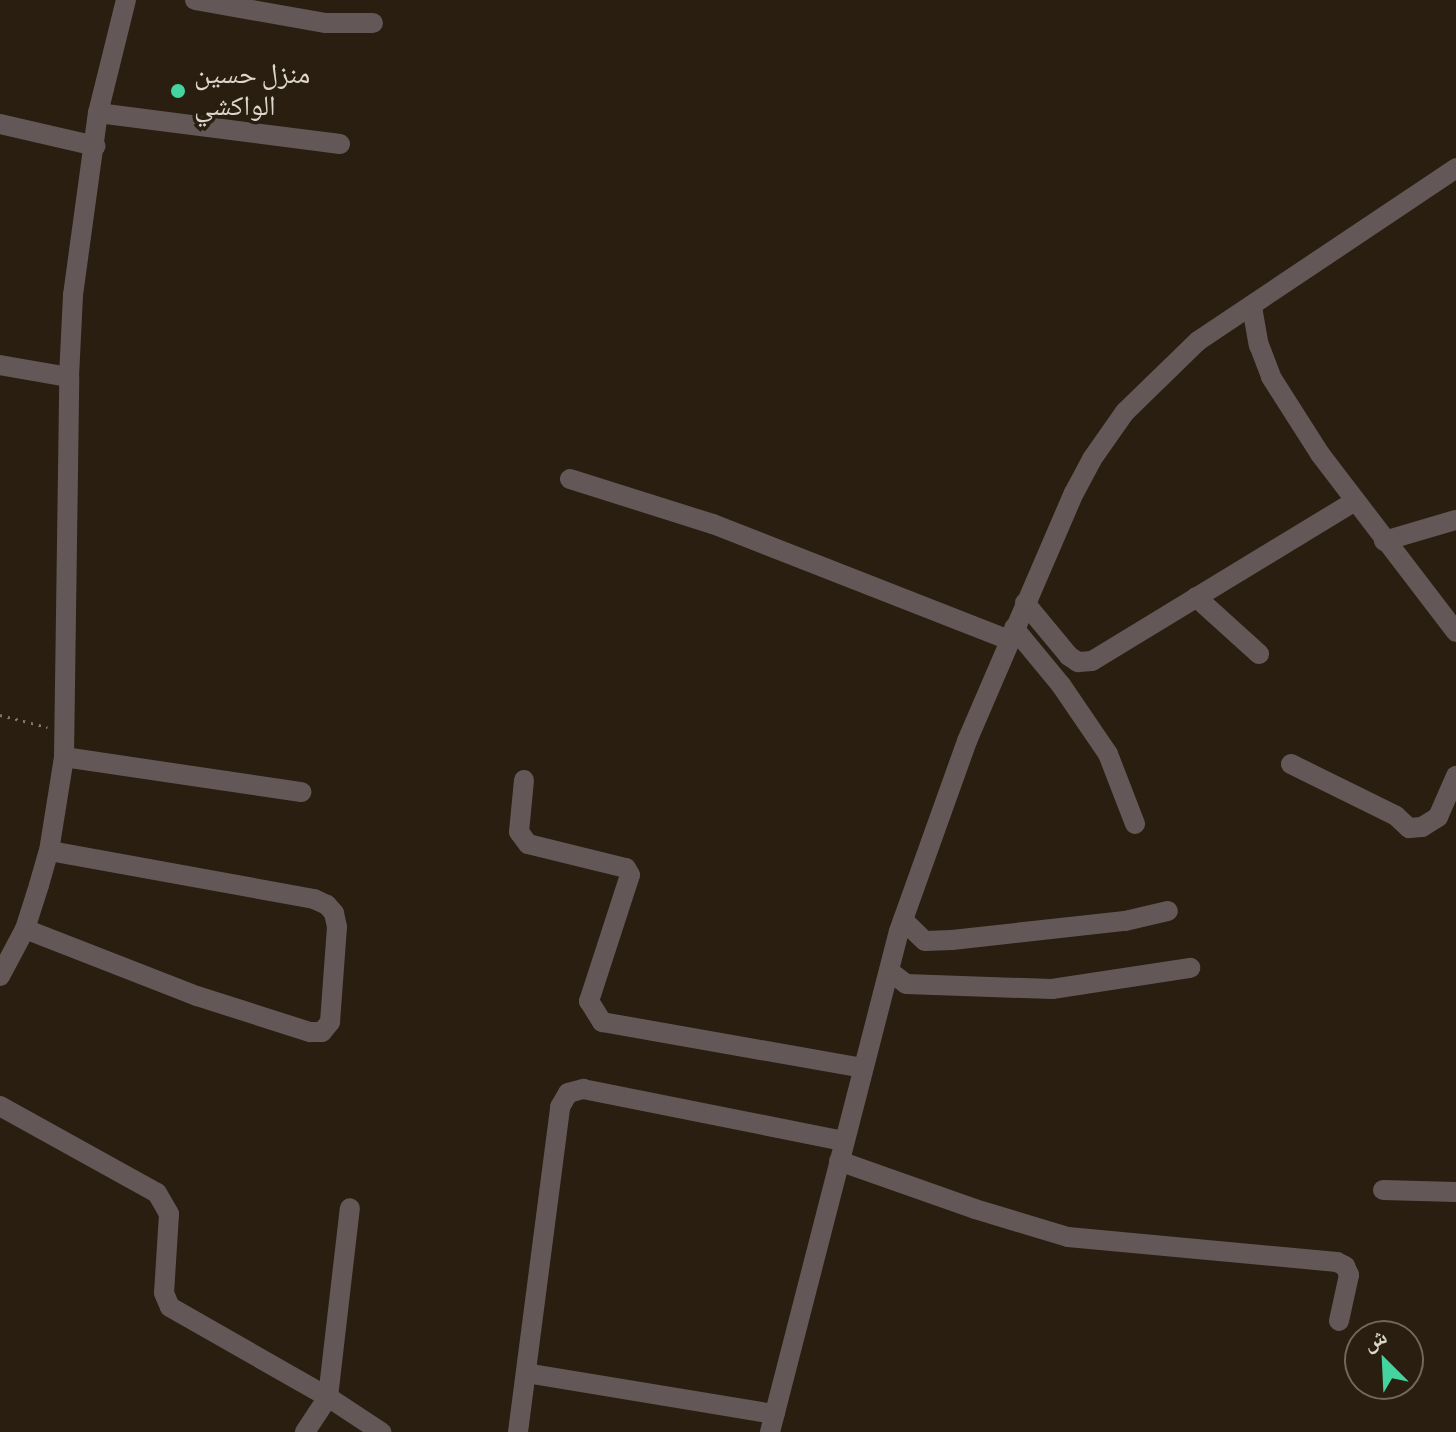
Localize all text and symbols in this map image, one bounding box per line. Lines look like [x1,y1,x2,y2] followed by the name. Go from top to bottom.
[194,58,310,124] place label: منزل حسين الواكشي
[169,82,187,100] marker: منزل حسين الواكشي
[1344,1320,1424,1400] north arrow
[1360,1325,1390,1355] text: ش

